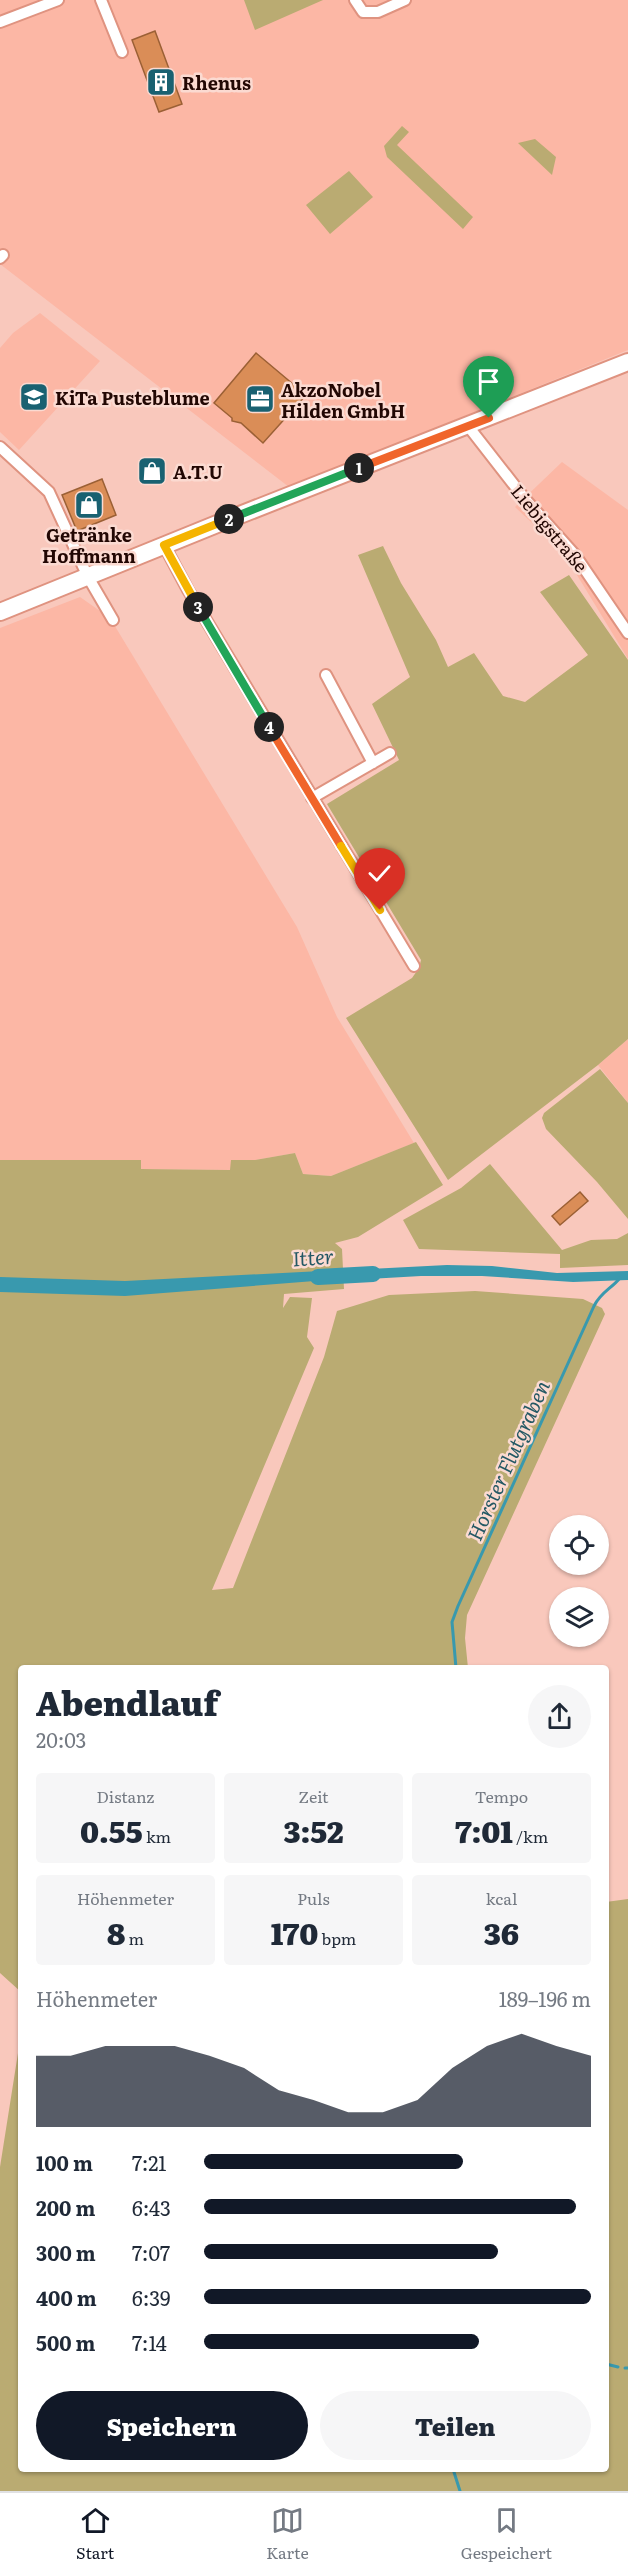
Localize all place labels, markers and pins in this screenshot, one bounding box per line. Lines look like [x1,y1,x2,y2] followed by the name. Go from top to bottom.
[145,66,177,98] building icon: Rhenus
[182,69,251,96] place label: Rhenus
[463,356,514,418] pin
[281,376,405,424] place label: AkzoNobel Hilden GmbH
[18,381,50,413] school or university icon: KiTa Pusteblume
[244,383,276,415] office icon: AkzoNobel Hilden GmbH
[55,384,210,411] place label: KiTa Pusteblume
[344,453,374,483] pin: 1
[136,455,168,487] shop icon: A.T.U
[173,458,223,485] place label: A.T.U
[73,489,105,521] shop icon: Getränke Hoffmann
[214,504,244,534] pin: 2
[42,521,136,569] place label: Getränke Hoffmann
[183,592,213,622] pin: 3
[254,712,284,742] pin: 4
[354,848,405,910] pin

